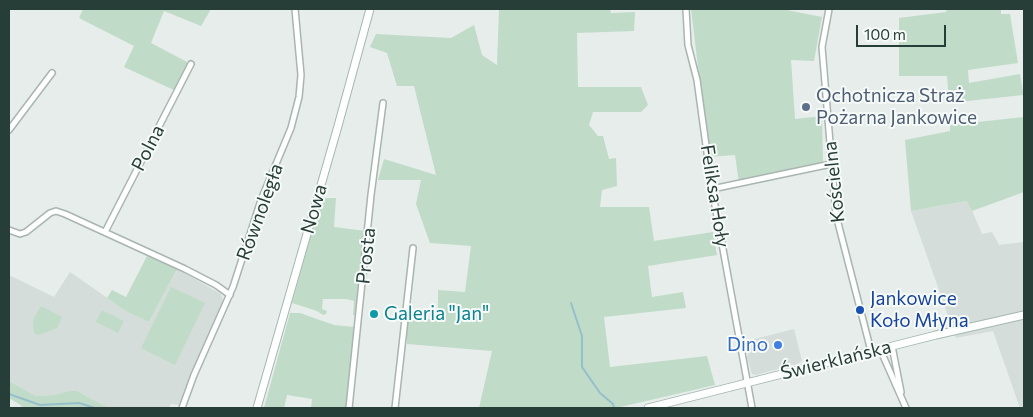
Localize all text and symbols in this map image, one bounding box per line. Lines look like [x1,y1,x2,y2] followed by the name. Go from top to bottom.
[858,15,948,47] scale bar
[864,25,906,43] text: 100 m
[816,85,977,129] place label: Ochotnicza Straż Pożarna Jankowice
[800,101,812,113] marker: Ochotnicza Straż Pożarna Jankowice
[127,121,169,175] street label: Polna
[818,140,850,224] street label: Kościelna
[696,143,734,249] street label: Feliksa Hoły
[232,160,288,264] street label: Równoległa
[296,182,332,236] street label: Nowa
[352,227,380,285] street label: Prosta
[870,288,969,332] place label: Jankowice Koło Młyna
[384,303,489,325] place label: Galeria "Jan"
[854,304,866,316] marker: Jankowice Koło Młyna
[368,308,380,320] marker: Galeria "Jan"
[727,334,768,356] place label: Dino
[778,335,894,385] street label: Świerklańska
[772,339,784,351] marker: Dino

